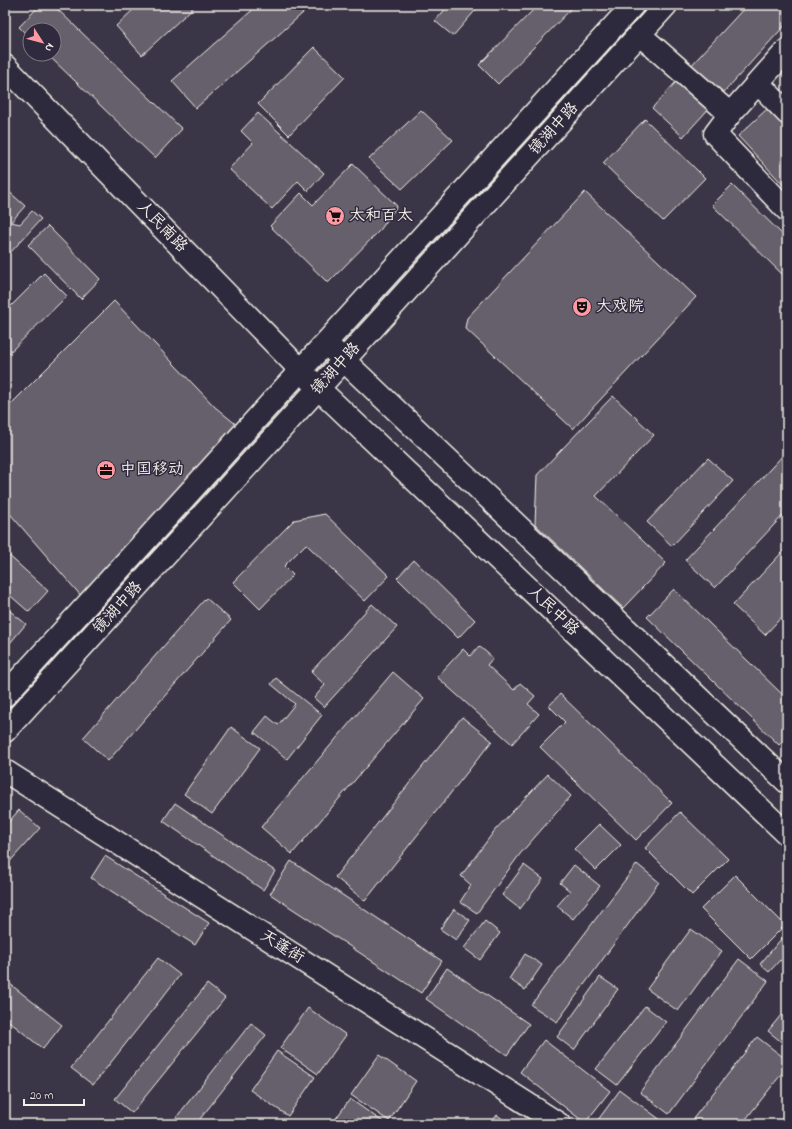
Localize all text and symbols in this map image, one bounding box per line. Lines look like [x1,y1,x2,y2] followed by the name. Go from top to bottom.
[22,22,62,62] north arrow
[41,40,58,55] text: N
[524,97,584,161] street label: 镜湖中路
[131,196,193,258] street label: 人民南路
[349,204,413,228] place label: 太和百太
[324,205,346,227] supermarket icon: 太和百太
[596,295,644,319] place label: 大戏院
[571,296,593,318] theatre icon: 大戏院
[306,337,366,401] street label: 镜湖中路
[120,458,184,482] place label: 中国移动
[95,459,117,481] office icon: 中国移动
[88,576,148,640] street label: 镜湖中路
[522,580,584,642] street label: 人民中路
[255,924,309,970] street label: 天蓬街
[24,1081,84,1107] scale bar
[30,1087,53,1105] text: 20 m

